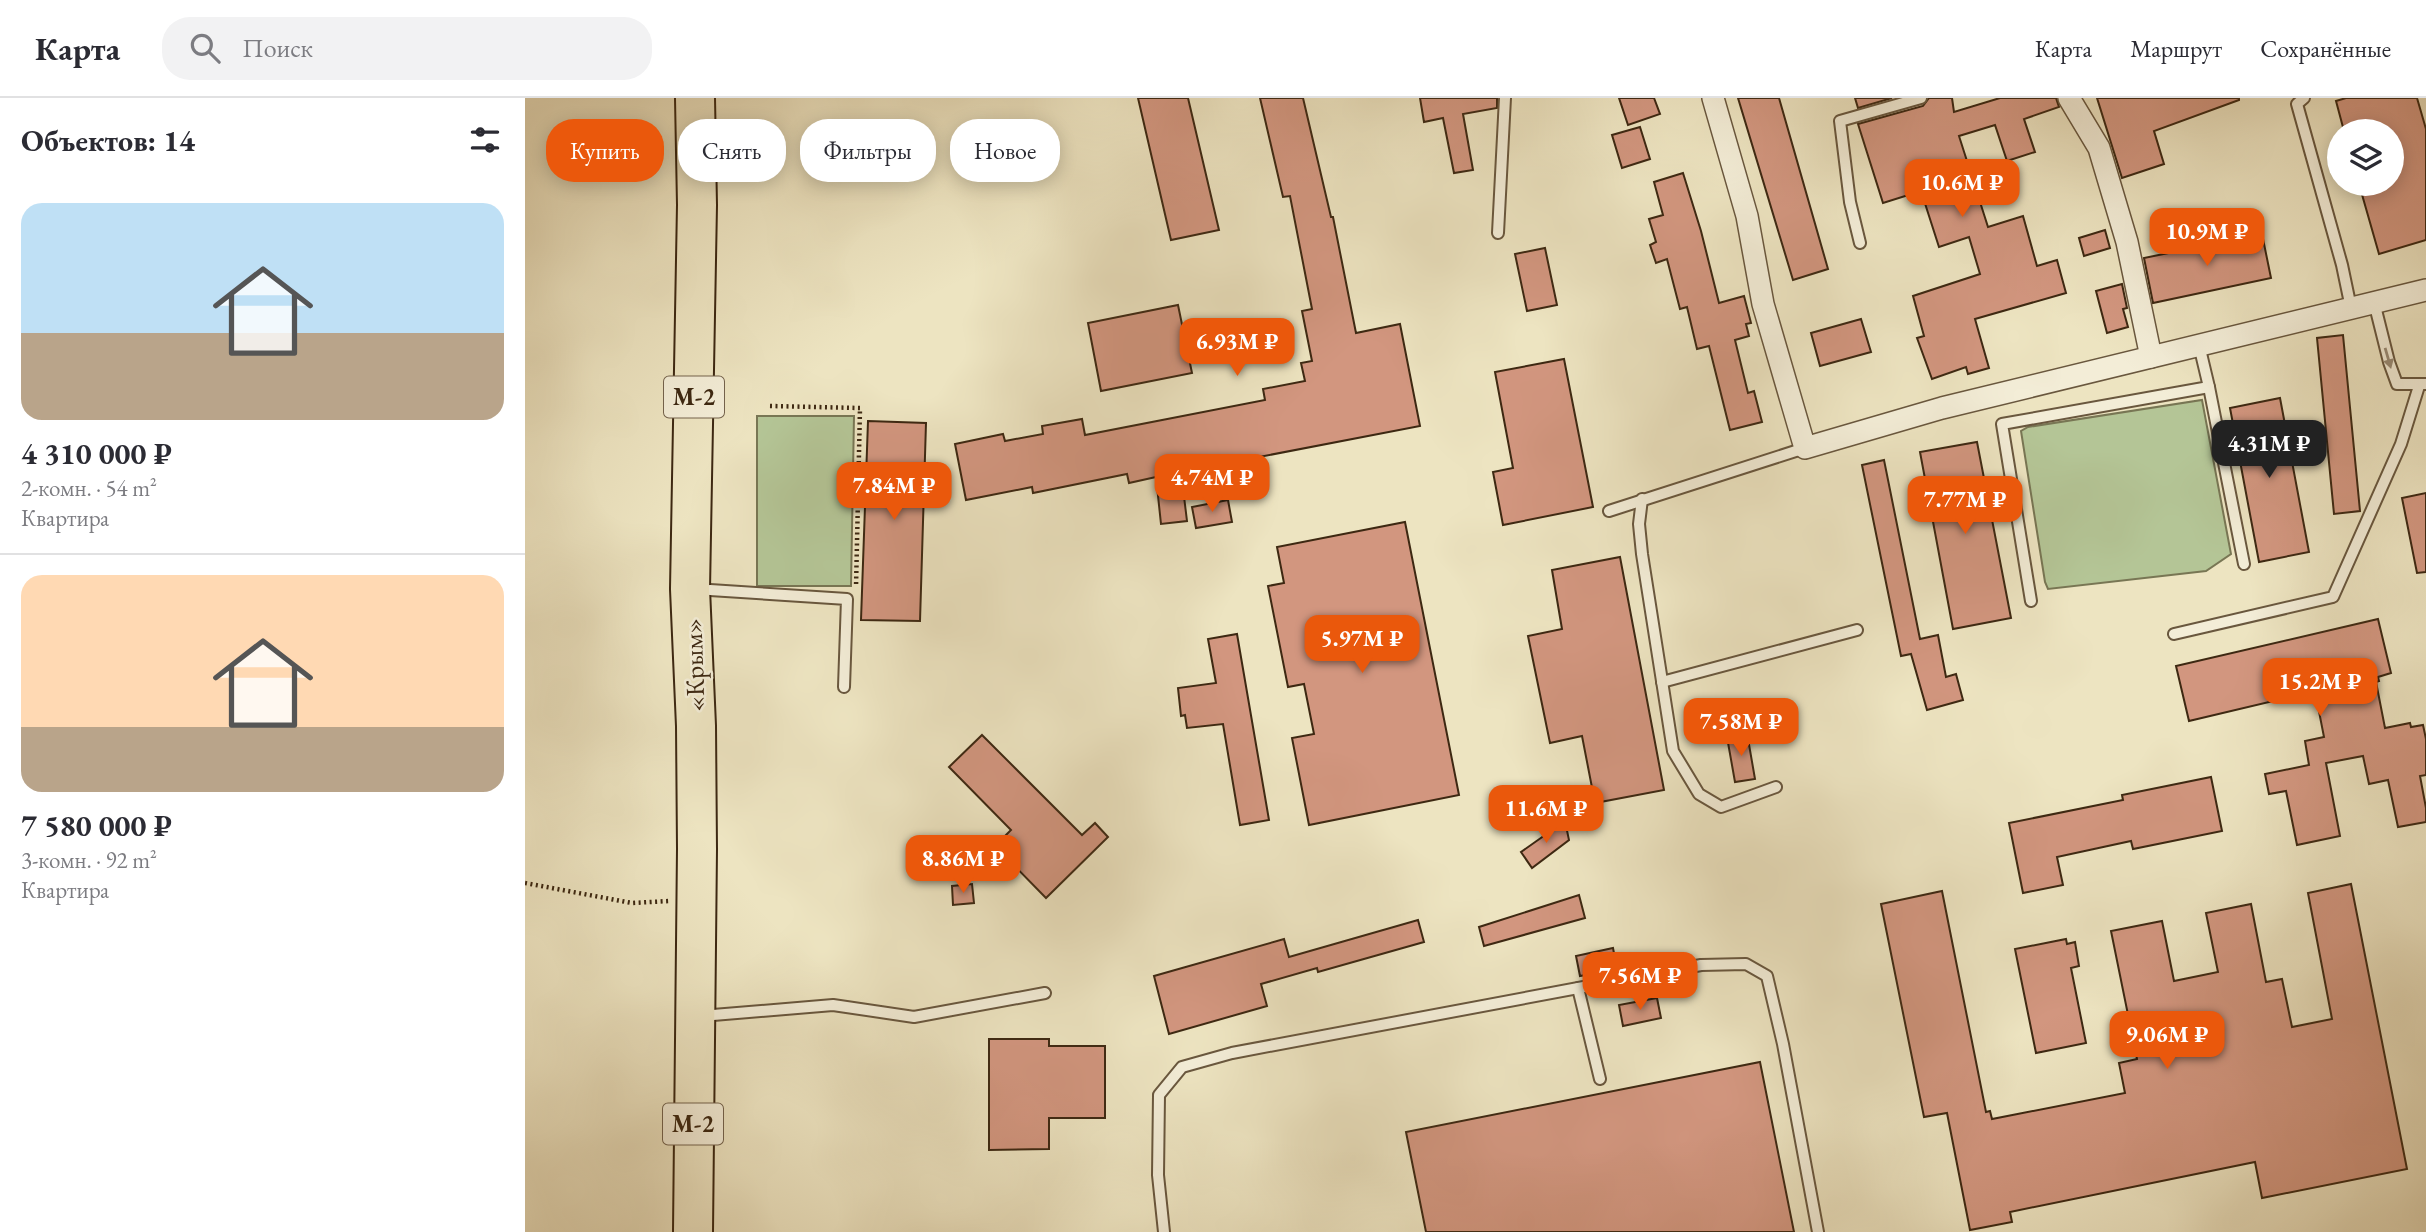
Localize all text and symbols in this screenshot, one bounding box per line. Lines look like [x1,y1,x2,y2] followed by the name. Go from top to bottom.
[162,17,652,80] search box
[35,27,120,70] text: Карта
[186,29,224,67] icon: search
[242,31,313,65] text: Поиск
[2035,33,2092,64] text: Карта
[2130,33,2222,64] text: Маршрут
[2260,33,2391,64] text: Сохранённые
[546,119,664,182] chip: Купить
[678,119,786,182] chip: Снять
[800,119,936,182] chip: Фильтры
[950,119,1060,182] chip: Новое
[2327,119,2404,196] map controls
[2327,119,2404,196] button: layers
[21,121,195,160] text: Объектов: 14
[466,121,504,159] icon: filters
[1897,159,2027,219] pin: 10.6M ₽
[1921,167,2003,197] text: 10.6M ₽
[2142,208,2272,268] pin: 10.9M ₽
[2166,216,2248,246] text: 10.9M ₽
[200,248,326,374] icon: home
[1172,318,1302,378] pin: 6.93M ₽
[1196,326,1278,356] text: 6.93M ₽
[2384,347,2394,368] one-way arrow
[664,376,724,418] road number: М-2
[2204,420,2334,480] pin: 4.31M ₽
[2228,428,2310,458] text: 4.31M ₽
[21,434,172,473] text: 4 310 000 ₽
[1147,454,1277,514] pin: 4.74M ₽
[829,462,959,522] pin: 7.84M ₽
[1171,462,1253,492] text: 4.74M ₽
[853,470,935,500] text: 7.84M ₽
[21,473,157,503] text: 2-комн. · 54 m²
[1900,476,2030,536] pin: 7.77M ₽
[1924,484,2006,514] text: 7.77M ₽
[21,503,109,533] text: Квартира
[1297,616,1427,675] pin: 5.97M ₽
[675,618,713,712] street label: «Крым»
[200,620,326,746] icon: home
[1321,623,1403,653] text: 5.97M ₽
[2255,658,2385,718] pin: 15.2M ₽
[2279,666,2361,696] text: 15.2M ₽
[1676,698,1806,758] pin: 7.58M ₽
[1700,706,1782,736] text: 7.58M ₽
[1481,786,1611,845] pin: 11.6M ₽
[1505,793,1587,823] text: 11.6M ₽
[21,806,172,845] text: 7 580 000 ₽
[898,836,1028,895] pin: 8.86M ₽
[922,843,1004,873] text: 8.86M ₽
[21,845,157,875] text: 3-комн. · 92 m²
[21,875,109,905] text: Квартира
[1575,953,1705,1012] pin: 7.56M ₽
[1599,960,1681,990] text: 7.56M ₽
[2102,1012,2232,1071] pin: 9.06M ₽
[2126,1019,2208,1049] text: 9.06M ₽
[663,1104,723,1144] road number: М-2

